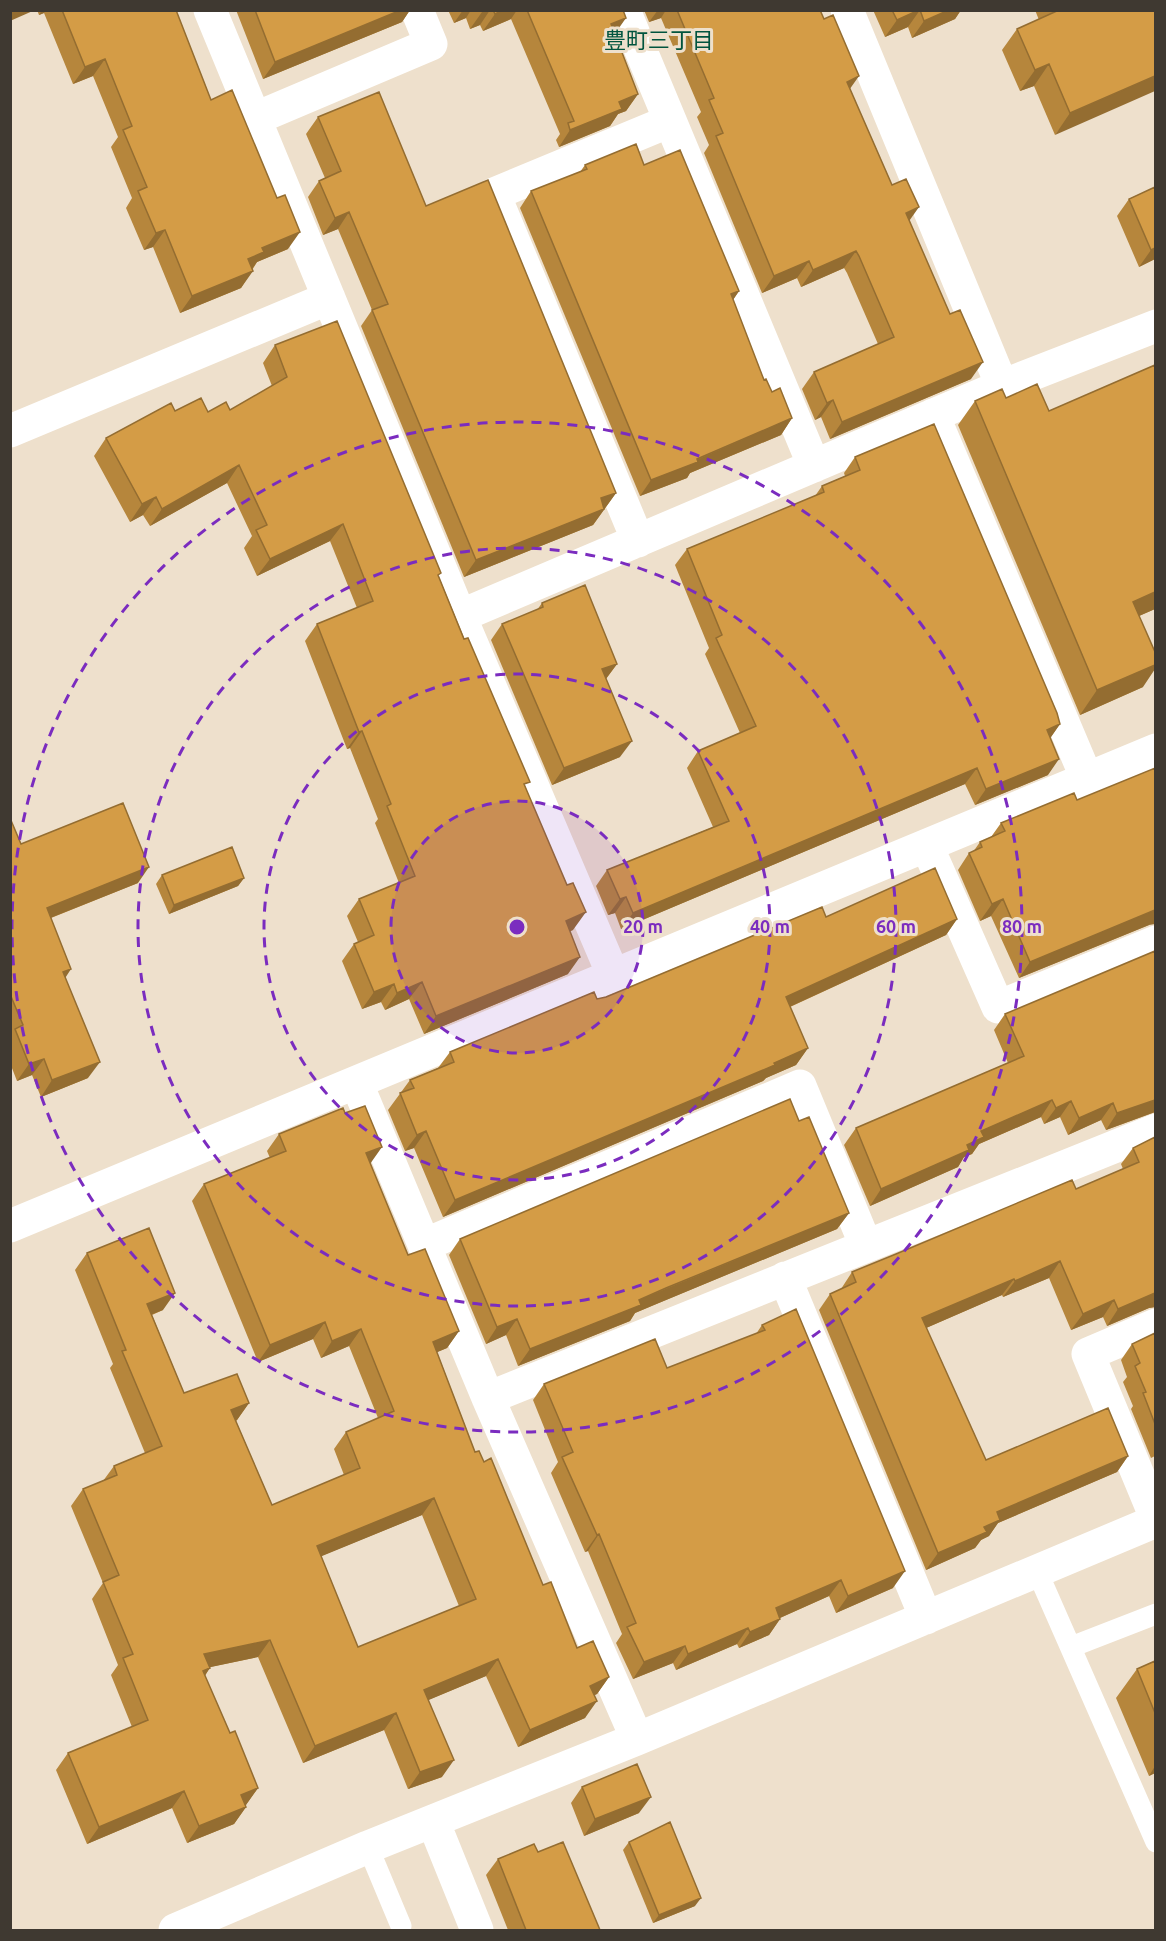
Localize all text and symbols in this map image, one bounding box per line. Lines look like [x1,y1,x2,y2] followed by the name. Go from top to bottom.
[604,27,714,52] district label: 豊町三丁目
[623,916,663,936] text: 20 m
[750,916,790,936] text: 40 m
[876,916,916,936] text: 60 m
[1002,916,1042,936] text: 80 m
[507,917,527,937] centre of rings

